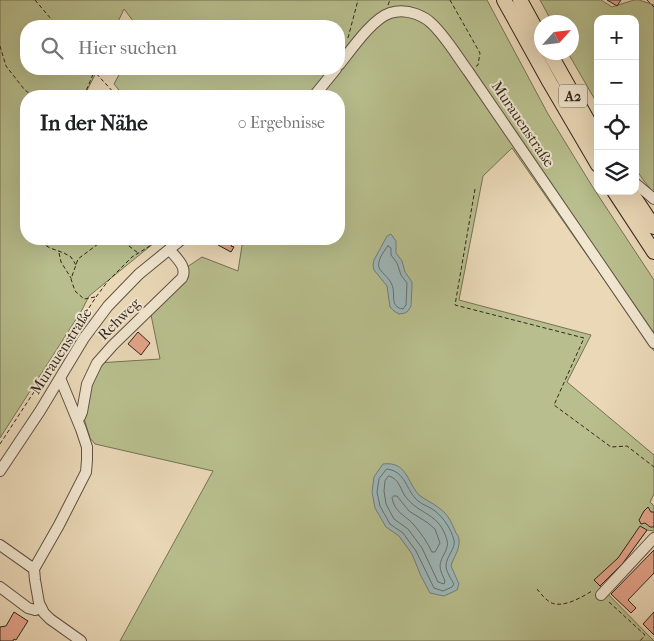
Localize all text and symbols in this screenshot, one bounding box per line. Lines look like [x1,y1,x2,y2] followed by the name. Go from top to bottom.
[534,15,579,60] north arrow
[594,15,639,195] map controls
[594,15,639,60] button: +
[20,20,345,75] search box
[38,34,66,62] icon: search
[78,37,177,59] text: Hier suchen
[594,60,639,105] button: −
[488,78,559,171] street label: Murauenstraße
[559,84,587,108] road number: A2
[594,105,639,150] button: locate
[40,111,148,135] text: In der Nähe
[238,113,325,132] text: 0 Ergebnisse
[594,150,639,195] button: layers
[94,293,145,344] street label: Rehweg
[26,304,96,398] street label: Murauenstraße

